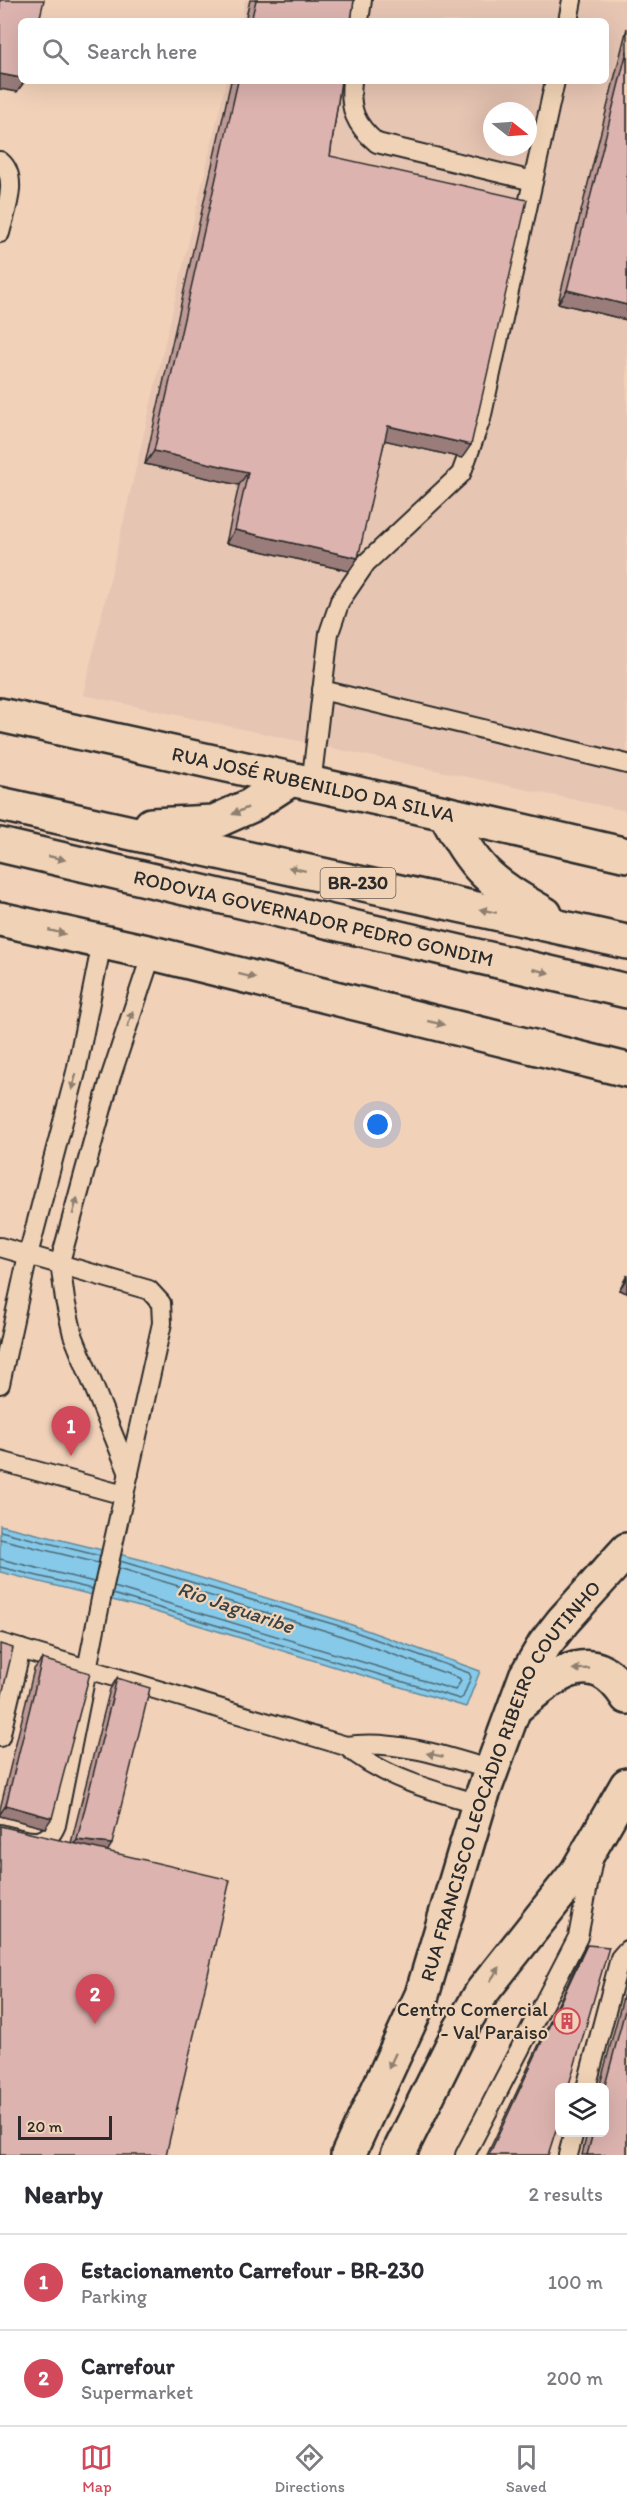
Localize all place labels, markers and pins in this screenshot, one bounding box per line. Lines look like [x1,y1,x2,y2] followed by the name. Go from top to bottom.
[52,1406,90,1456] pin: 1
[76,1974,115,2024] pin: 2
[397,1997,548,2044] place label: Centro Comercial - Val Paraiso
[552,2006,582,2036] building icon: Centro Comercial - Val Paraiso

